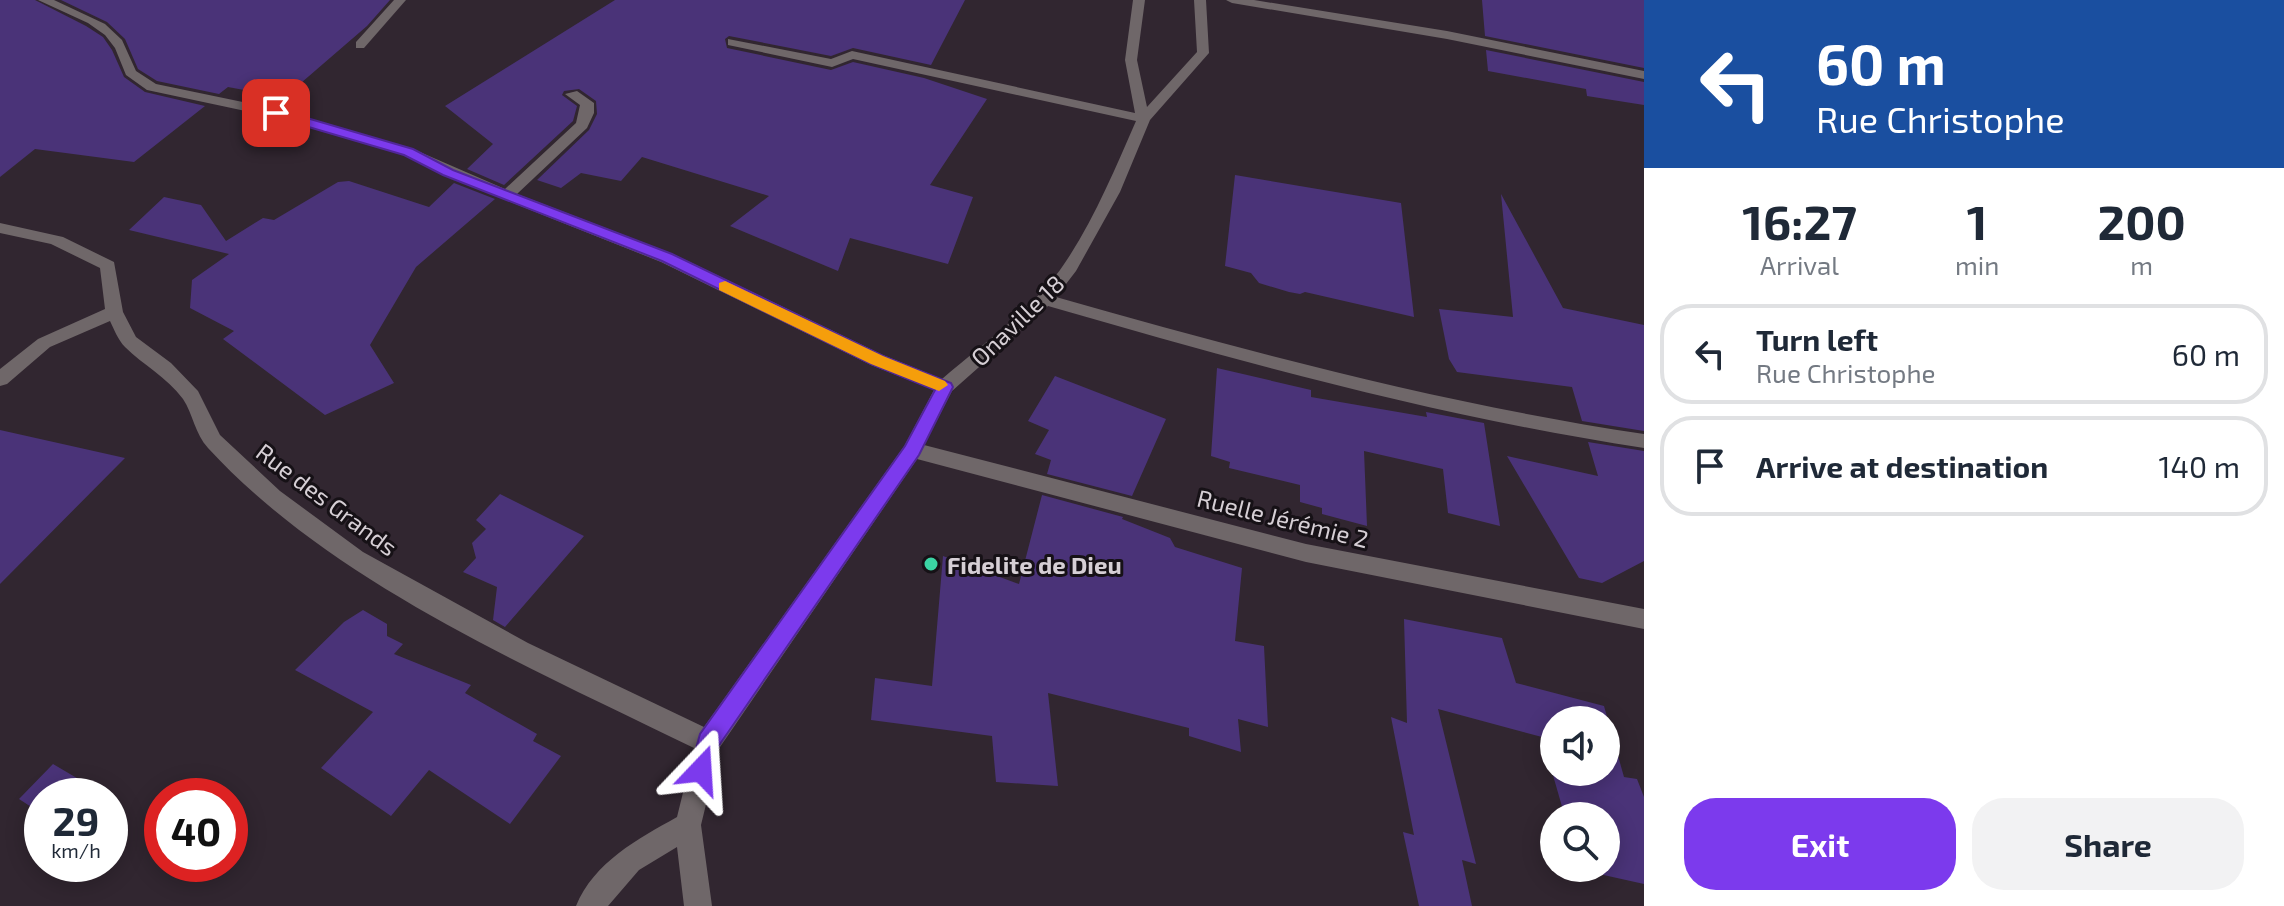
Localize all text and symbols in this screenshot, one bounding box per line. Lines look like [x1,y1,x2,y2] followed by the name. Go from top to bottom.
[1816,29,1946,96] text: 60 m
[1684,32,1788,136] icon: left
[242,79,310,147] pin
[254,91,298,135] icon: arrive
[1816,97,2065,140] text: Rue Christophe
[1742,192,1857,250] text: 16:27
[1967,192,1987,250] text: 1
[2097,192,2186,250] text: 200
[1760,249,1839,280] text: Arrival
[1955,249,1999,280] text: min
[2130,249,2153,280] text: m
[964,268,1070,372] street label: Onaville 18
[1756,321,1878,357] text: Turn left
[1688,332,1732,376] icon: left
[2172,336,2240,372] text: 60 m
[1756,357,1935,388] text: Rue Christophe
[251,437,403,561] street label: Rue des Grands
[1688,444,1732,488] icon: arrive
[1756,448,2048,484] text: Arrive at destination
[2159,448,2240,484] text: 140 m
[1194,483,1372,553] street label: Ruelle Jérémie 2
[947,550,1122,579] place label: Fidelite de Dieu
[922,555,940,573] marker: Fidelite de Dieu
[1540,706,1620,882] map controls
[1540,706,1620,786] button: sound
[659,728,743,812] position arrow
[144,778,248,882] speed limit sign: 40
[53,796,99,844] text: 29
[1684,798,1956,890] button: Exit
[1972,798,2244,890] button: Share
[1540,802,1620,882] button: search
[51,838,101,862] text: km/h

